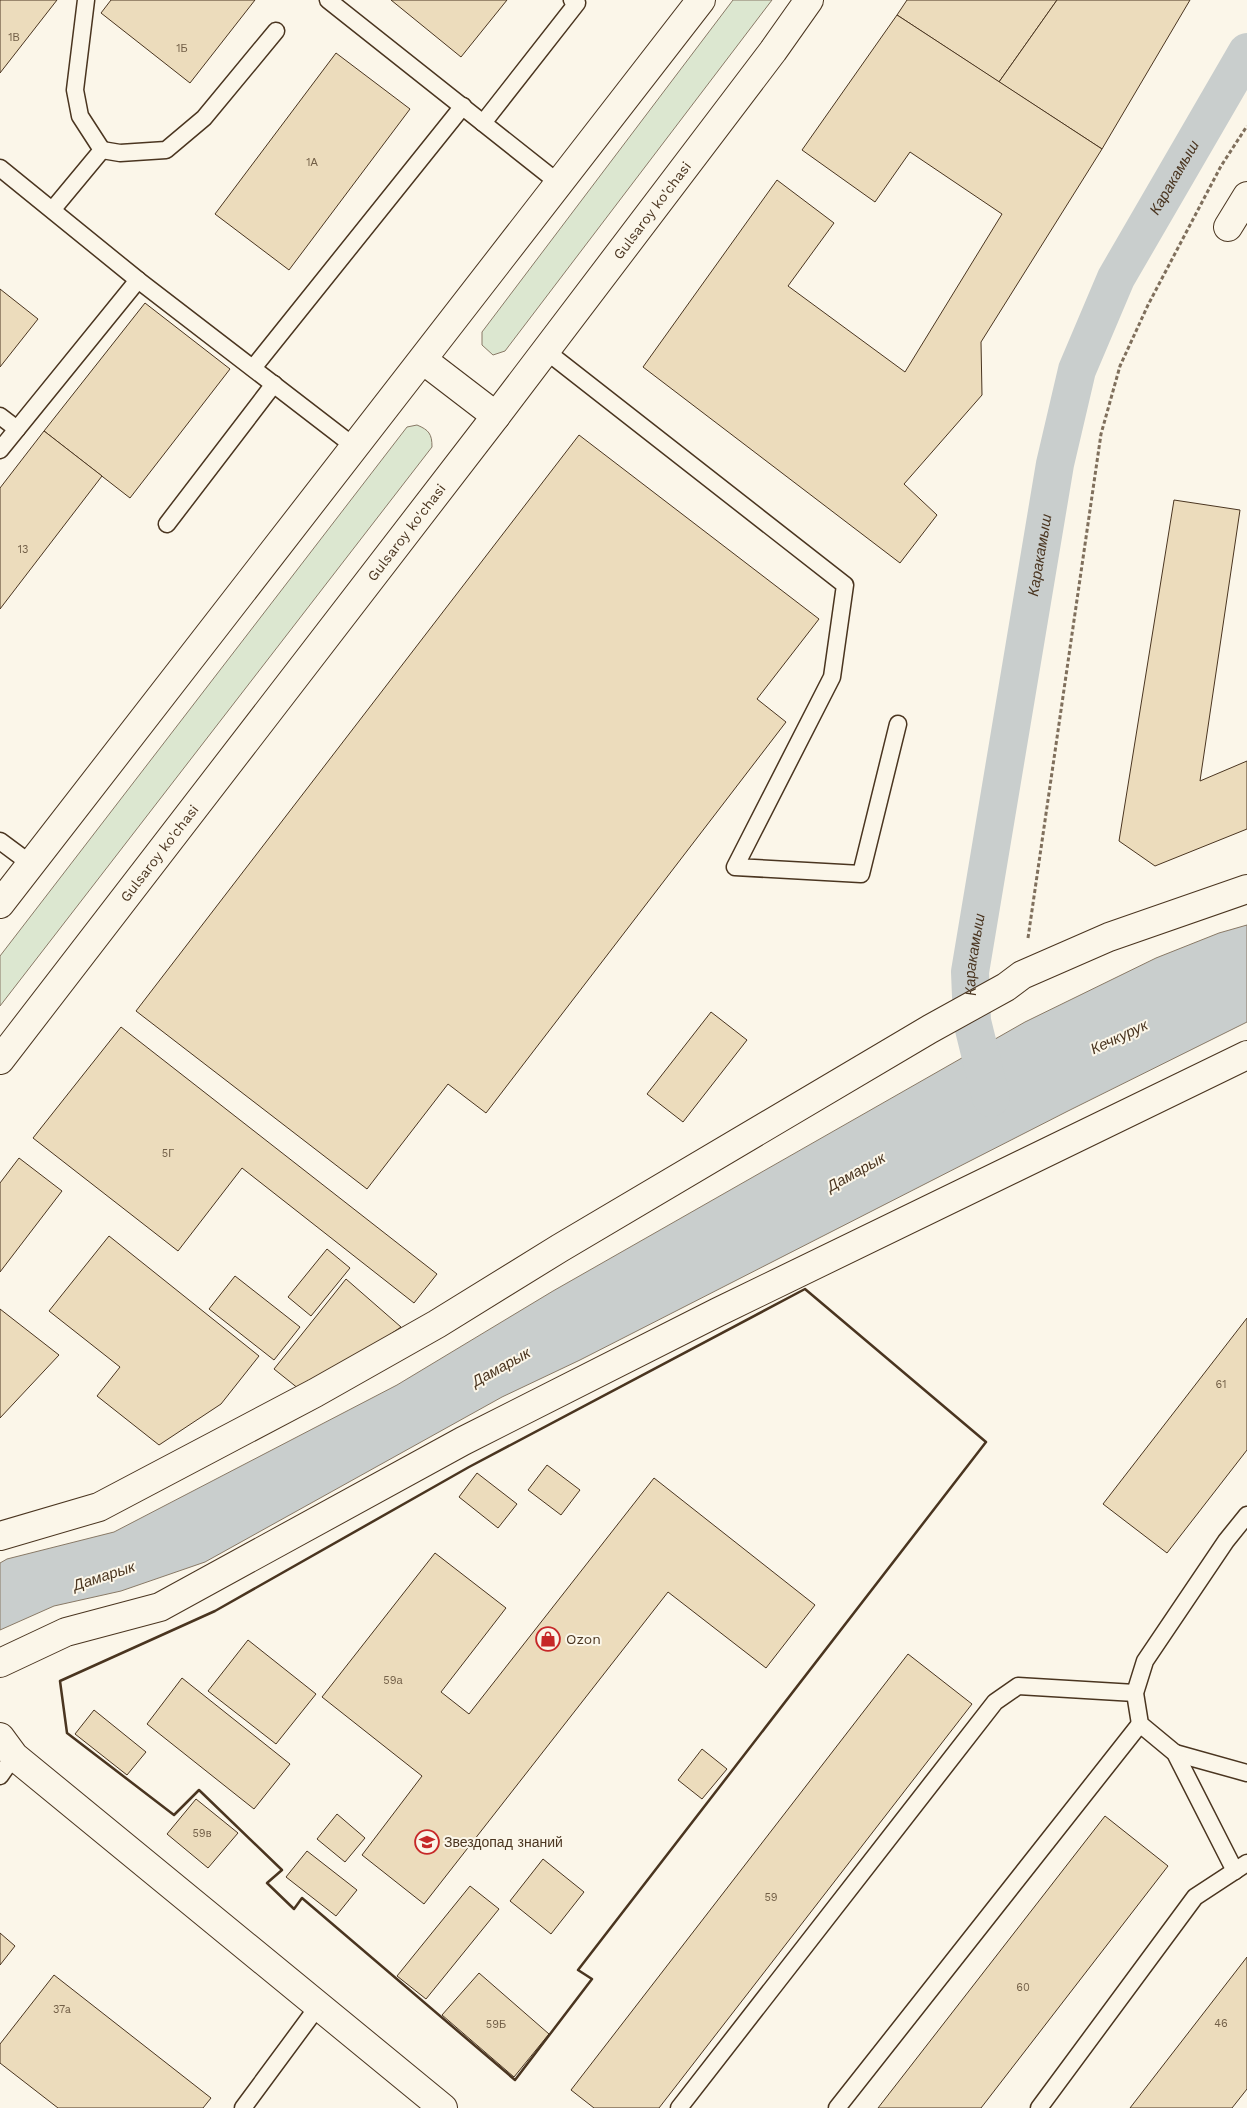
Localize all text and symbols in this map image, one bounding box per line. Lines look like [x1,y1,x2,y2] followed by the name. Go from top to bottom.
[8,31,20,44] house number: 1В
[176,42,188,55] house number: 1Б
[1146,137,1203,218] water label: Каракамыш
[306,156,318,169] house number: 1А
[610,158,694,262] street label: Gulsaroy ko'chasi
[364,481,449,584] street label: Gulsaroy ko'chasi
[1024,512,1056,598] water label: Каракамыш
[18,543,28,556] house number: 13
[117,802,202,905] street label: Gulsaroy ko'chasi
[961,912,989,996] water label: Каракамыш
[1087,1016,1151,1058] water label: Кечкурук
[162,1147,174,1160] house number: 5Г
[822,1148,889,1196] water label: Дамарык
[467,1343,534,1391] water label: Дамарык
[1216,1378,1226,1391] house number: 61
[69,1557,138,1595] water label: Дамарык
[535,1626,561,1652] shop icon: Ozon
[566,1631,601,1647] place label: Ozon
[383,1674,404,1687] house number: 59а
[192,1827,212,1840] house number: 59в
[414,1829,440,1855] school or university icon: Звездопад знаний
[444,1834,563,1850] place label: Звездопад знаний
[764,1891,778,1904] house number: 59
[1016,1981,1030,1994] house number: 60
[53,2003,71,2016] house number: 37a
[1214,2017,1228,2030] house number: 46
[486,2018,506,2031] house number: 59Б

